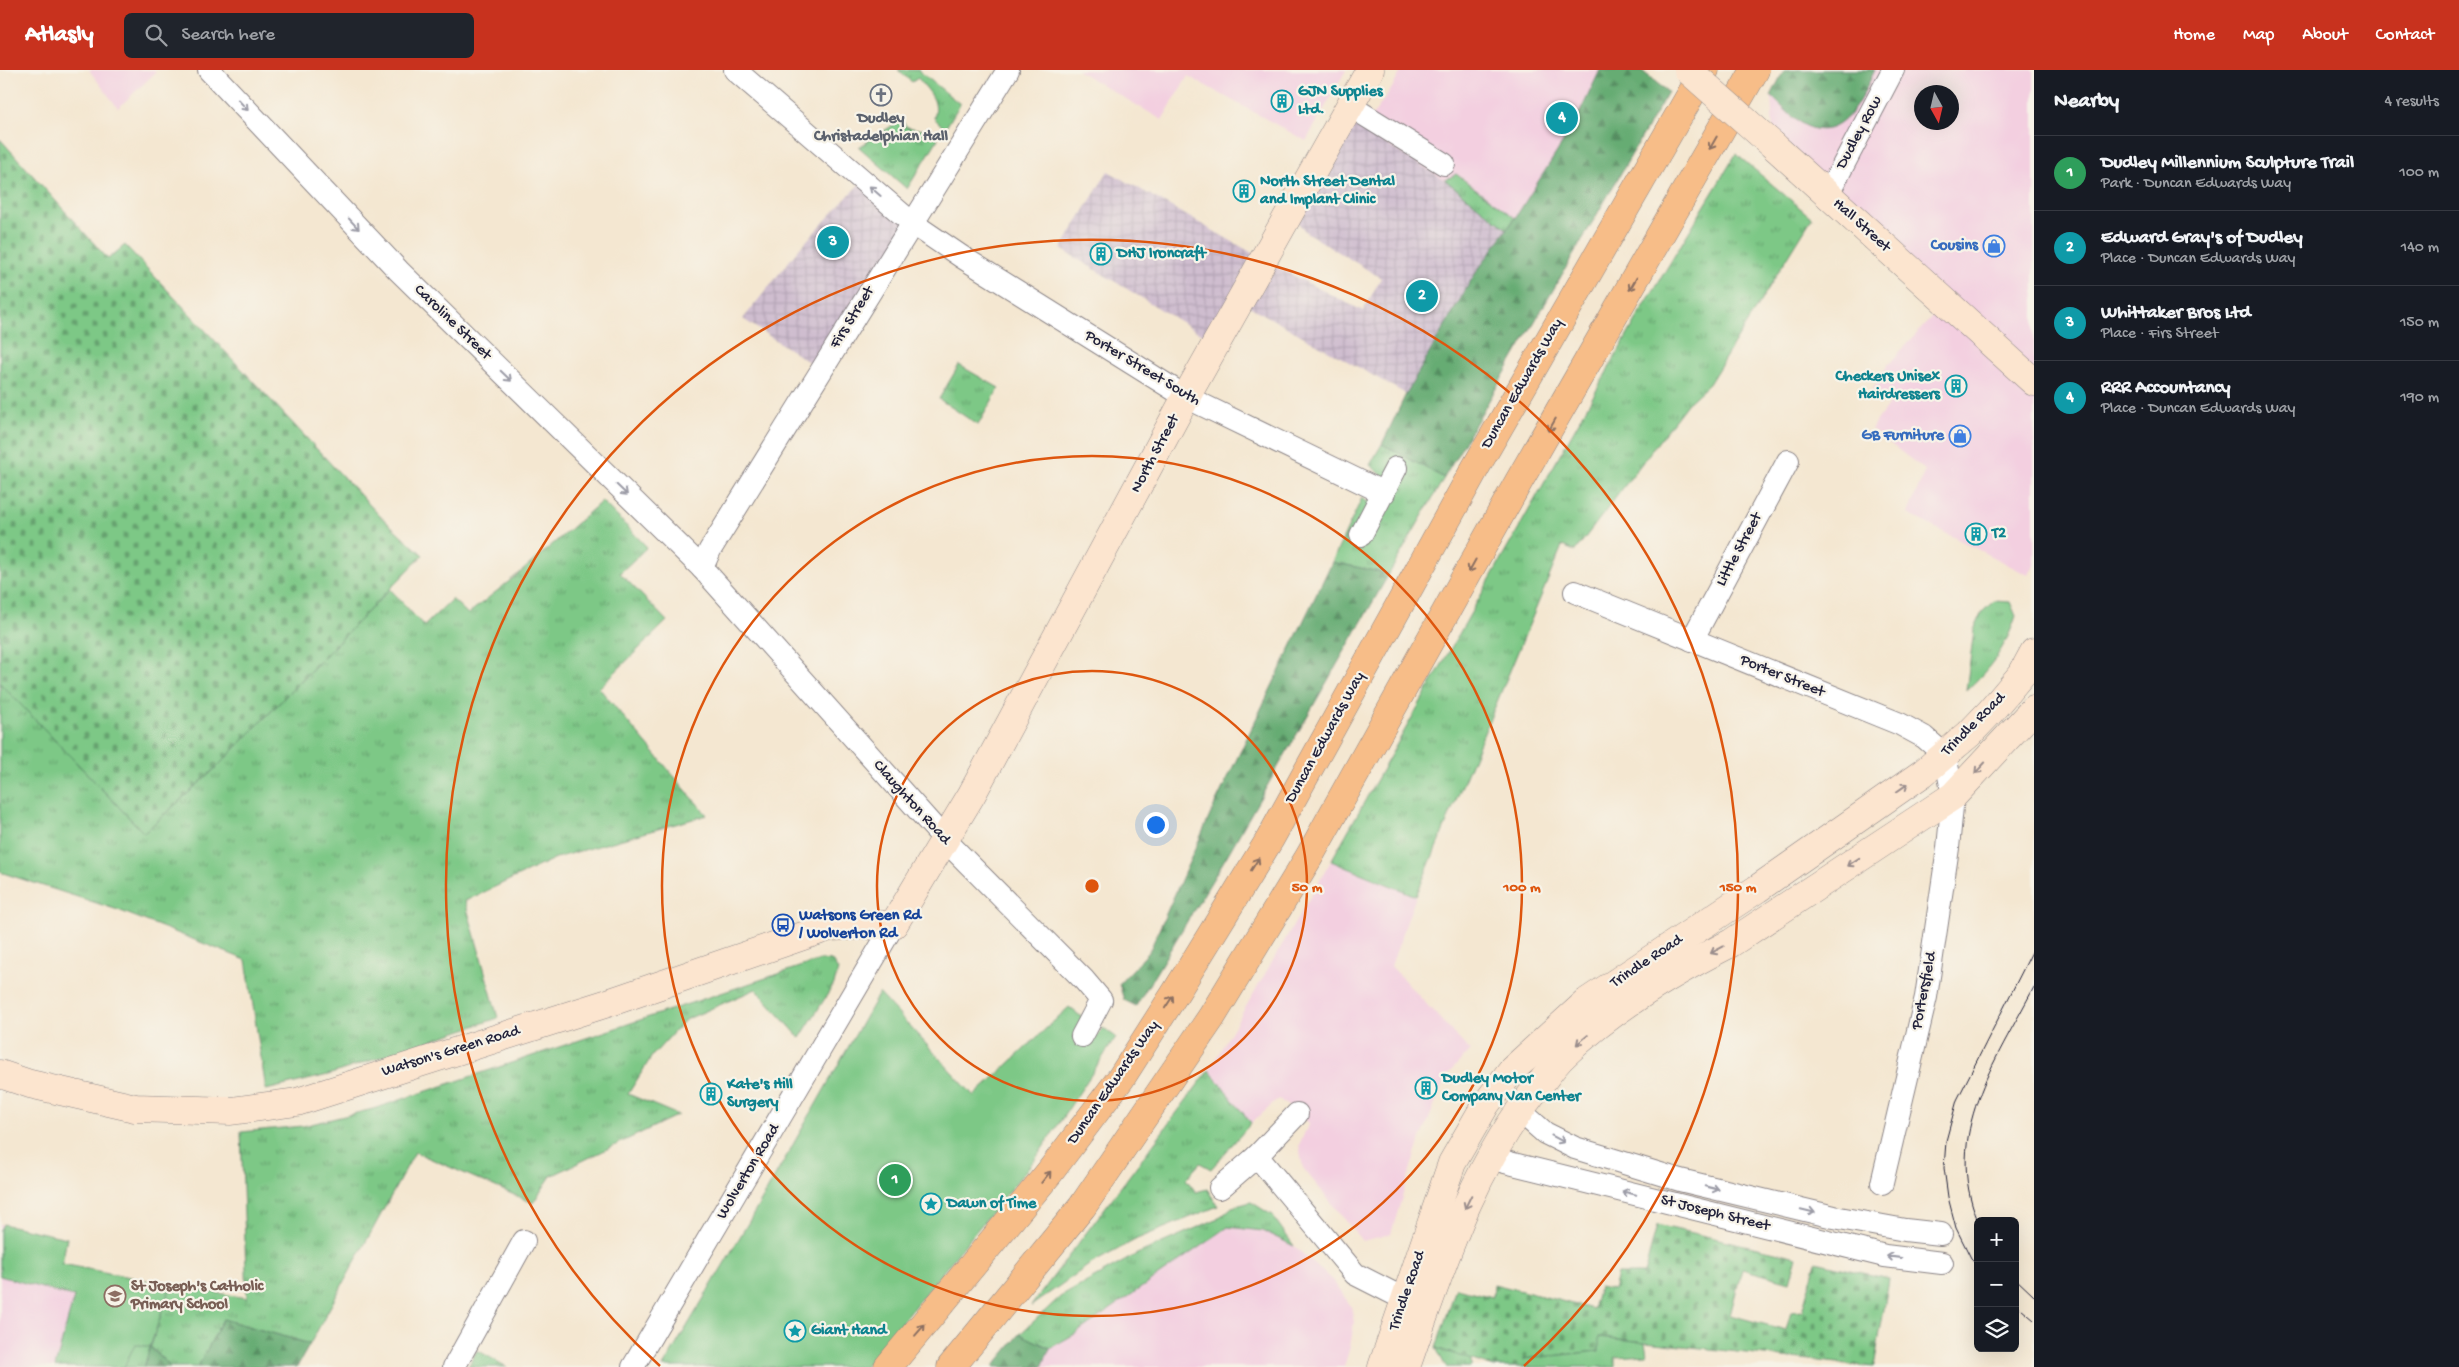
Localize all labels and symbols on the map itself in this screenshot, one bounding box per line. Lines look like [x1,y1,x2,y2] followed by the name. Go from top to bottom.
[869,83,893,107] church icon: Dudley Christadelphian Hall
[1298,83,1384,120] place label: GJN Supplies Ltd.
[1914,85,1959,130] north arrow
[1270,89,1294,113] building icon: GJN Supplies Ltd.
[1832,93,1887,174] street label: Dudley Row
[237,99,249,112] one-way arrow
[1546,99,1578,137] pin: 4
[813,110,949,147] place label: Dudley Christadelphian Hall
[1708,135,1718,149] one-way arrow
[1259,173,1395,210] place label: North Street Dental and Implant Clinic
[1232,179,1256,203] building icon: North Street Dental and Implant Clinic
[869,185,882,197] one-way arrow
[1828,195,1895,258] street label: Hall Street
[348,217,360,230] one-way arrow
[817,223,849,261] pin: 3
[1982,234,2006,258] shop icon: Cousins
[1930,237,1979,256] place label: Cousins
[1089,242,1113,266] building icon: DHJ Ironcraft
[1115,244,1207,264] place label: DHJ Ironcraft
[1627,276,1637,290] one-way arrow
[1406,277,1438,315] pin: 2
[409,281,496,366] street label: Caroline Street
[826,282,880,353] street label: Firs Street
[1478,316,1568,453] street label: Duncan Edwards Way
[1080,326,1204,411] street label: Porter Street South
[1834,368,1941,405] place label: Checkers Unisex Hairdressers
[500,370,512,382] one-way arrow
[1944,374,1968,398] building icon: Checkers Unisex Hairdressers
[1127,410,1185,496] street label: North Street
[1546,417,1556,431] one-way arrow
[1948,424,1972,448] shop icon: GB Furniture
[1862,427,1945,446] place label: GB Furniture
[616,484,628,496] one-way arrow
[1713,509,1768,590] street label: Little Street
[1964,522,1988,546] building icon: T2
[1990,525,2006,544] place label: T2
[1466,558,1476,573] one-way arrow
[1736,651,1829,703] street label: Porter Street
[1282,669,1370,808] street label: Duncan Edwards Way
[1937,688,2011,762] street label: Trindle Road
[868,757,955,850] street label: Claughton Road
[1974,761,1986,774] one-way arrow
[1895,783,1909,793] one-way arrow
[1143,812,1169,838] your location
[1250,857,1260,871] one-way arrow
[1847,857,1861,867] one-way arrow
[1083,877,1101,895] centre of rings
[1292,879,1323,897] text: 50 m
[1502,879,1541,897] text: 100 m
[1719,879,1757,897] text: 150 m
[798,907,923,944] place label: Watsons Green Rd / Wolverton Rd
[771,913,795,937] bus stop icon: Watsons Green Rd / Wolverton Rd
[1607,930,1688,994] street label: Trindle Road
[1710,946,1725,955] one-way arrow
[1908,949,1942,1032] street label: Portersfield
[1165,995,1175,1009] one-way arrow
[1064,1017,1164,1149] street label: Duncan Edwards Way
[380,1022,524,1082] street label: Watson's Green Road
[1576,1034,1589,1045] one-way arrow
[1440,1070,1583,1107] place label: Dudley Motor Company Van Center
[726,1076,793,1113] place label: Kate's Hill Surgery
[1414,1076,1438,1100] building icon: Dudley Motor Company Van Center
[699,1082,723,1106] building icon: Kate's Hill Surgery
[713,1120,786,1223] street label: Wolverton Road
[1550,1134,1565,1144] one-way arrow
[879,1161,911,1199] pin: 1
[1040,1171,1051,1184] one-way arrow
[1704,1184,1720,1193] one-way arrow
[1621,1188,1637,1197] one-way arrow
[1659,1191,1773,1237] street label: St Joseph Street
[919,1192,943,1216] place icon: Dawn of Time
[945,1194,1037,1214] place label: Dawn of Time
[1463,1194,1472,1209] one-way arrow
[1800,1207,1816,1216] one-way arrow
[1385,1247,1431,1334] street label: Trindle Road
[1886,1251,1902,1261] one-way arrow
[130,1278,265,1315] place label: St Joseph's Catholic Primary School
[103,1284,127,1308] school or university icon: St Joseph's Catholic Primary School
[783,1319,807,1343] place icon: Giant Hand
[811,1322,888,1341] place label: Giant Hand
[915,1324,926,1337] one-way arrow

